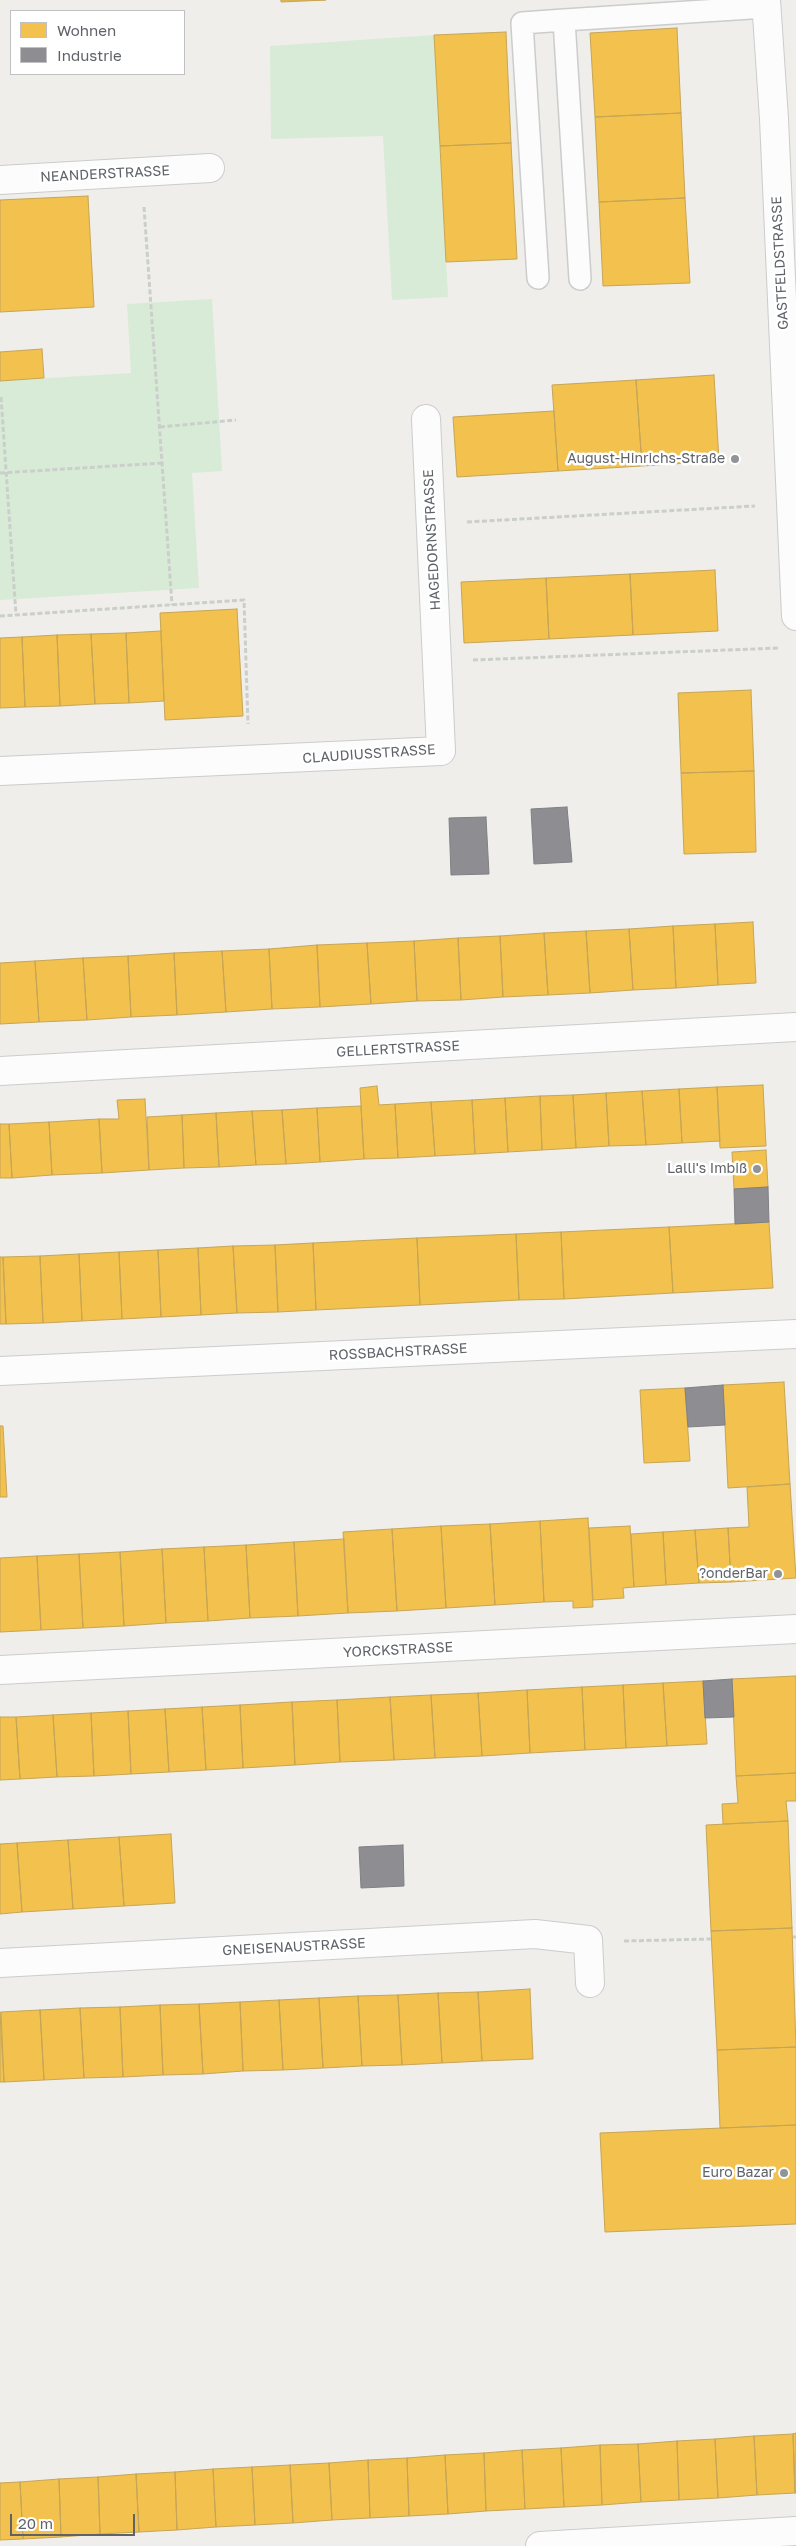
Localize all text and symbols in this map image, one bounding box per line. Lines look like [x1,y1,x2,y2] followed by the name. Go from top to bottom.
[10,10,185,75] legend
[57,21,116,39] text: Wohnen
[57,46,122,64] text: Industrie
[40,162,170,186] street label: NEANDERSTRASSE
[768,196,792,330] street label: GASTFELDSTRASSE
[567,451,725,467] place label: August-Hinrichs-Straße
[729,453,741,465] marker: August-Hinrichs-Straße
[420,469,444,611] street label: HAGEDORNSTRASSE
[302,741,436,767] street label: CLAUDIUSSTRASSE
[336,1037,460,1061] street label: GELLERTSTRASSE
[667,1161,747,1177] place label: Lalli's Imbiß
[751,1163,763,1175] marker: Lalli's Imbiß
[328,1340,468,1364] street label: ROSSBACHSTRASSE
[699,1566,768,1582] place label: ?onderBar
[772,1568,784,1580] marker: ?onderBar
[343,1639,453,1661] street label: YORCKSTRASSE
[222,1935,366,1959] street label: GNEISENAUSTRASSE
[702,2165,774,2181] place label: Euro Bazar
[778,2167,790,2179] marker: Euro Bazar
[12,2504,138,2536] scale bar
[18,2514,53,2532] text: 20 m

